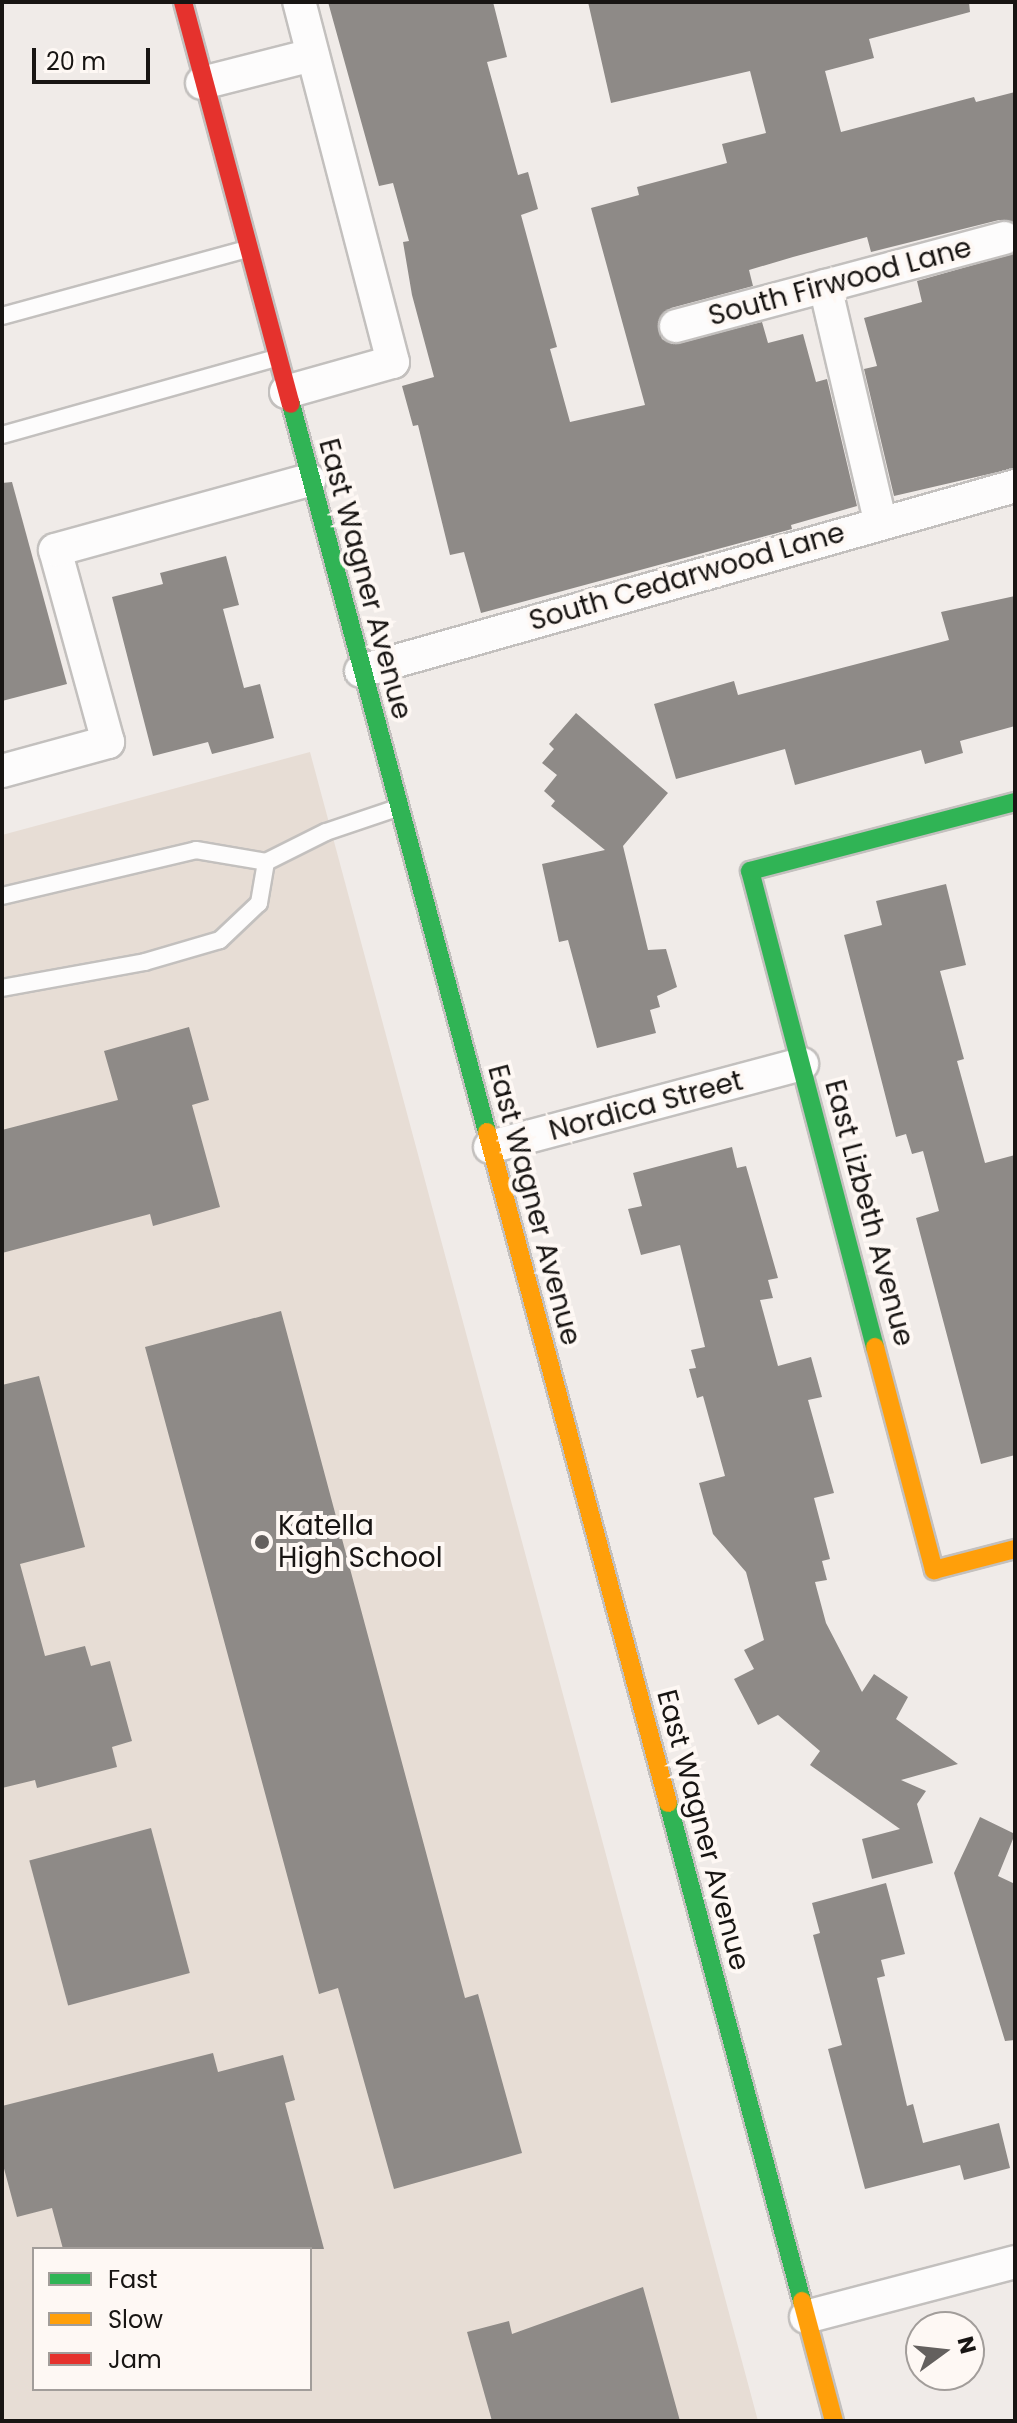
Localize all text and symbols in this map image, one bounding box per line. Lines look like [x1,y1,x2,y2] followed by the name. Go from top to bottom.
[36,32,154,82] scale bar
[46,45,106,78] text: 20 m
[705,231,975,333] street label: South Firwood Lane
[311,435,419,723] street label: East Wagner Avenue
[525,516,849,638] street label: South Cedarwood Lane
[480,1061,588,1349] street label: East Wagner Avenue
[545,1064,747,1148] street label: Nordica Street
[817,1076,921,1350] street label: East Lizbeth Avenue
[278,1509,443,1575] place label: Katella High School
[253,1533,271,1551] marker: Katella High School
[649,1686,757,1974] street label: East Wagner Avenue
[32,2247,312,2391] legend
[108,2263,158,2296] text: Fast
[108,2303,163,2336] text: Slow
[905,2311,985,2391] north arrow
[950,2333,984,2357] text: N
[108,2343,162,2376] text: Jam

